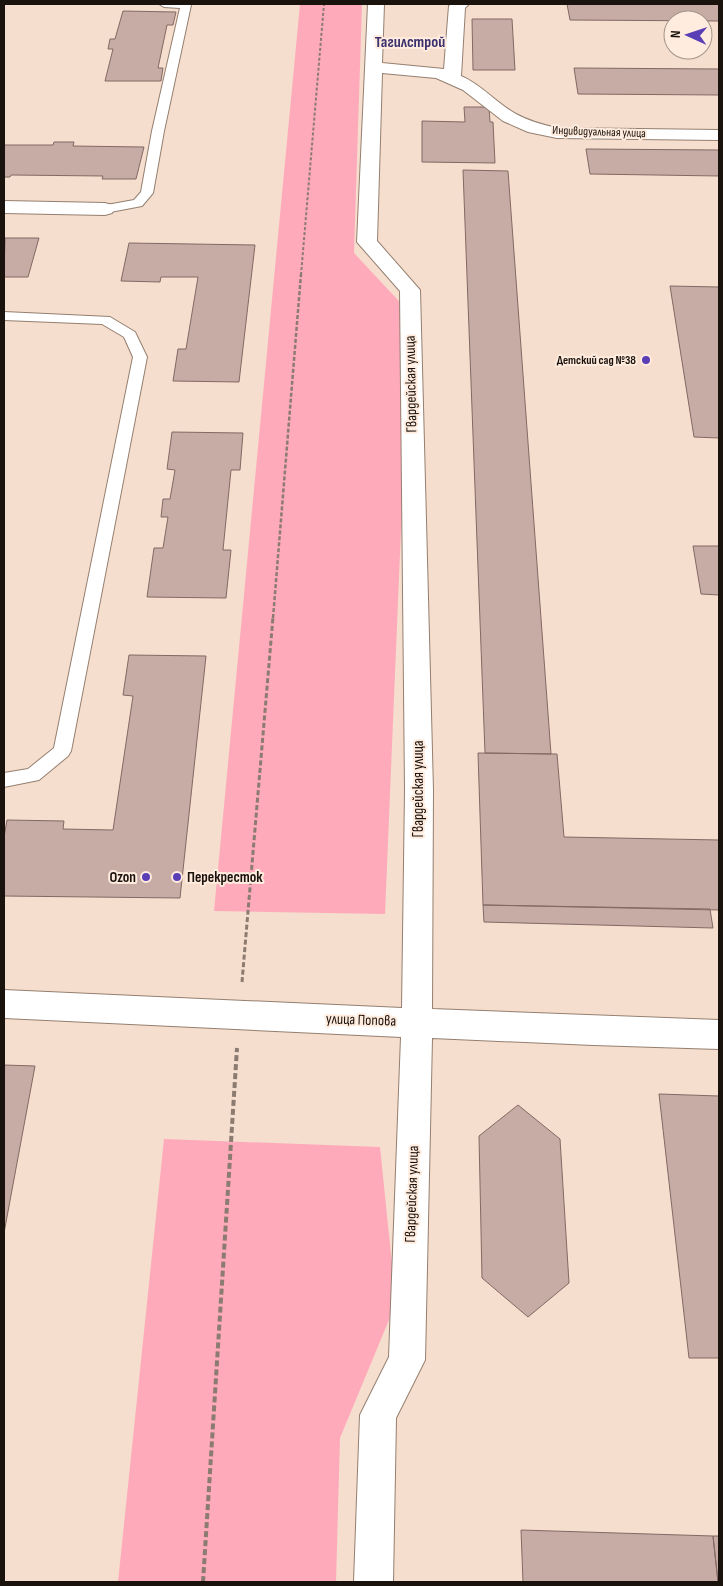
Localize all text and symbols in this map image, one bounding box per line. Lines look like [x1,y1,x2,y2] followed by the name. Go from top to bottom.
[663,10,713,60] north arrow
[667,30,684,39] text: N
[375,33,445,52] district label: Тагилстрой
[552,123,646,141] street label: Индивидуальная улица
[401,335,421,433] street label: Гвардейская улица
[557,353,636,368] place label: Детский сад №38
[640,354,652,366] marker: Детский сад №38
[409,740,428,838] street label: Гвардейская улица
[109,868,136,887] place label: Ozon
[187,868,263,887] place label: Перекресток
[140,871,152,883] marker: Ozon
[171,871,183,883] marker: Перекресток
[326,1009,397,1031] street label: улица Попова
[401,1145,423,1243] street label: Гвардейская улица

